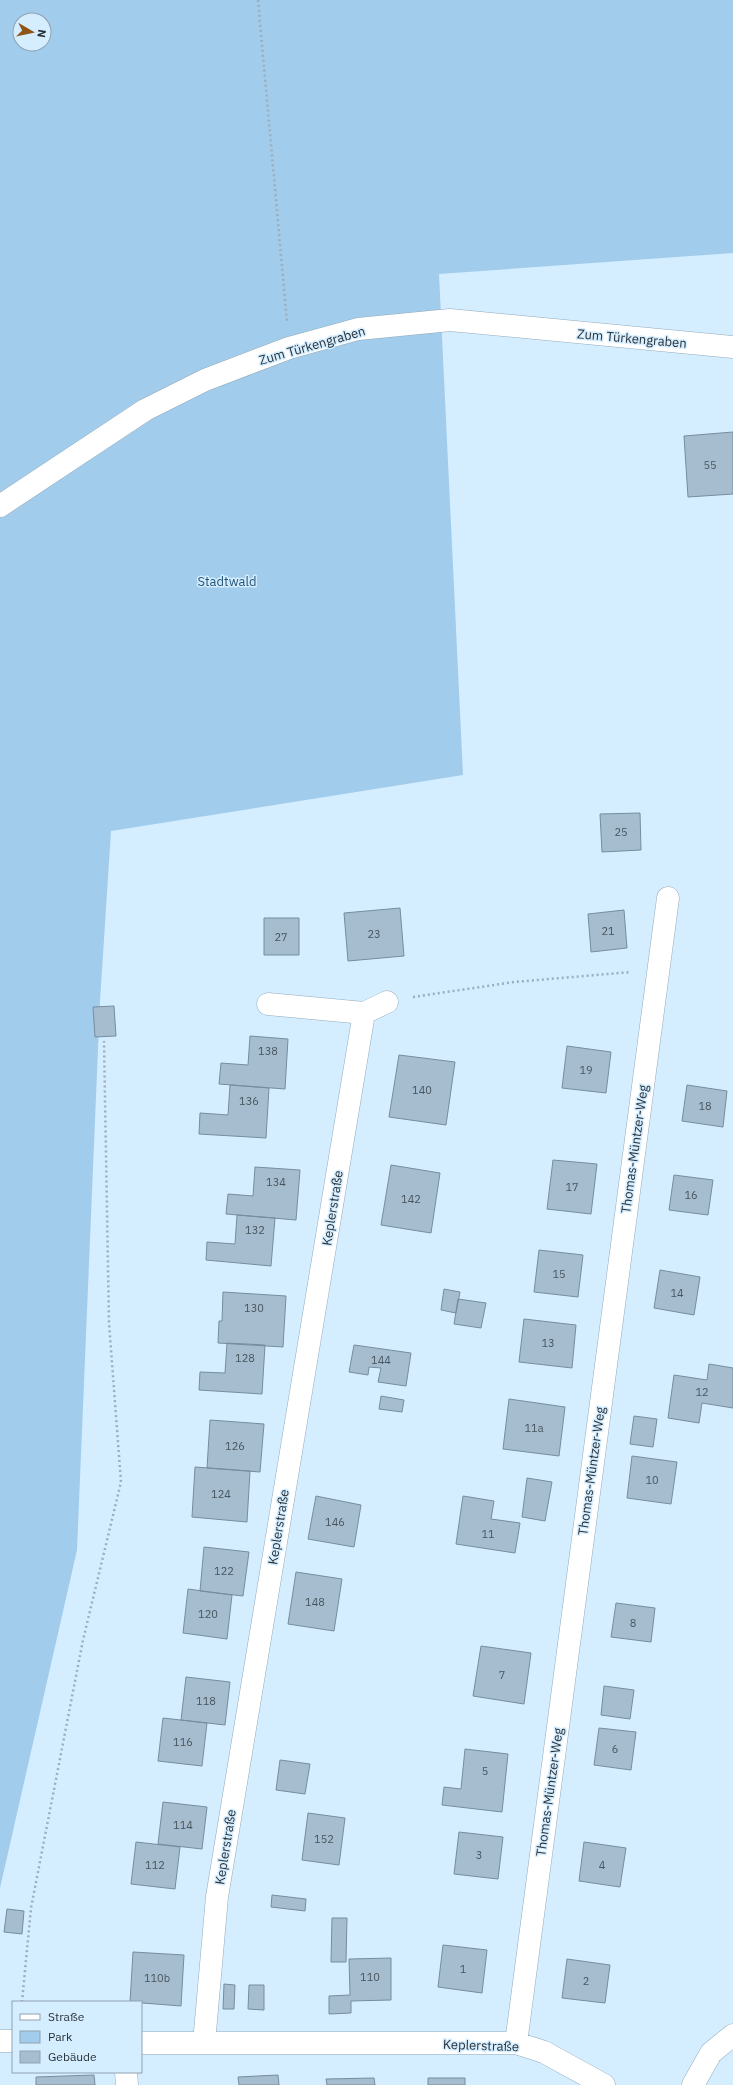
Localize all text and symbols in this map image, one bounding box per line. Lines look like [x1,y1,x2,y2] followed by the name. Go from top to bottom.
[12,12,52,52] north arrow
[34,29,49,39] text: N
[257,322,367,369] street label: Zum Türkengraben
[576,325,687,352] street label: Zum Türkengraben
[703,458,717,472] house number: 55
[197,573,257,590] park label: Stadtwald
[614,825,628,839] house number: 25
[601,924,615,938] house number: 21
[367,927,381,941] house number: 23
[274,930,288,944] house number: 27
[258,1044,278,1058] house number: 138
[579,1063,593,1077] house number: 19
[412,1083,432,1097] house number: 140
[617,1084,652,1214] street label: Thomas-Müntzer-Weg
[239,1094,259,1108] house number: 136
[698,1099,712,1113] house number: 18
[318,1169,347,1247] street label: Keplerstraße
[266,1175,286,1189] house number: 134
[565,1180,579,1194] house number: 17
[684,1188,698,1202] house number: 16
[401,1192,421,1206] house number: 142
[245,1223,265,1237] house number: 132
[552,1267,566,1281] house number: 15
[670,1286,684,1300] house number: 14
[244,1301,264,1315] house number: 130
[541,1336,555,1350] house number: 13
[235,1351,255,1365] house number: 128
[371,1353,391,1367] house number: 144
[695,1385,709,1399] house number: 12
[574,1406,609,1536] street label: Thomas-Müntzer-Weg
[524,1421,544,1435] house number: 11a
[225,1439,245,1453] house number: 126
[645,1473,659,1487] house number: 10
[211,1487,231,1501] house number: 124
[264,1488,293,1566] street label: Keplerstraße
[325,1515,345,1529] house number: 146
[481,1527,495,1541] house number: 11
[214,1564,234,1578] house number: 122
[305,1595,325,1609] house number: 148
[198,1607,218,1621] house number: 120
[630,1616,636,1630] house number: 8
[499,1668,505,1682] house number: 7
[196,1694,216,1708] house number: 118
[532,1727,567,1857] street label: Thomas-Müntzer-Weg
[173,1735,193,1749] house number: 116
[612,1742,618,1756] house number: 6
[482,1764,488,1778] house number: 5
[211,1808,240,1886] street label: Keplerstraße
[173,1818,193,1832] house number: 114
[314,1832,334,1846] house number: 152
[476,1848,482,1862] house number: 3
[145,1858,165,1872] house number: 112
[599,1858,606,1872] house number: 4
[460,1962,467,1976] house number: 1
[360,1970,380,1984] house number: 110
[144,1971,170,1985] house number: 110b
[583,1974,589,1988] house number: 2
[12,2001,142,2073] legend
[48,2009,85,2024] text: Straße
[48,2029,73,2044] text: Park
[443,2036,519,2055] street label: Keplerstraße
[48,2049,97,2064] text: Gebäude

